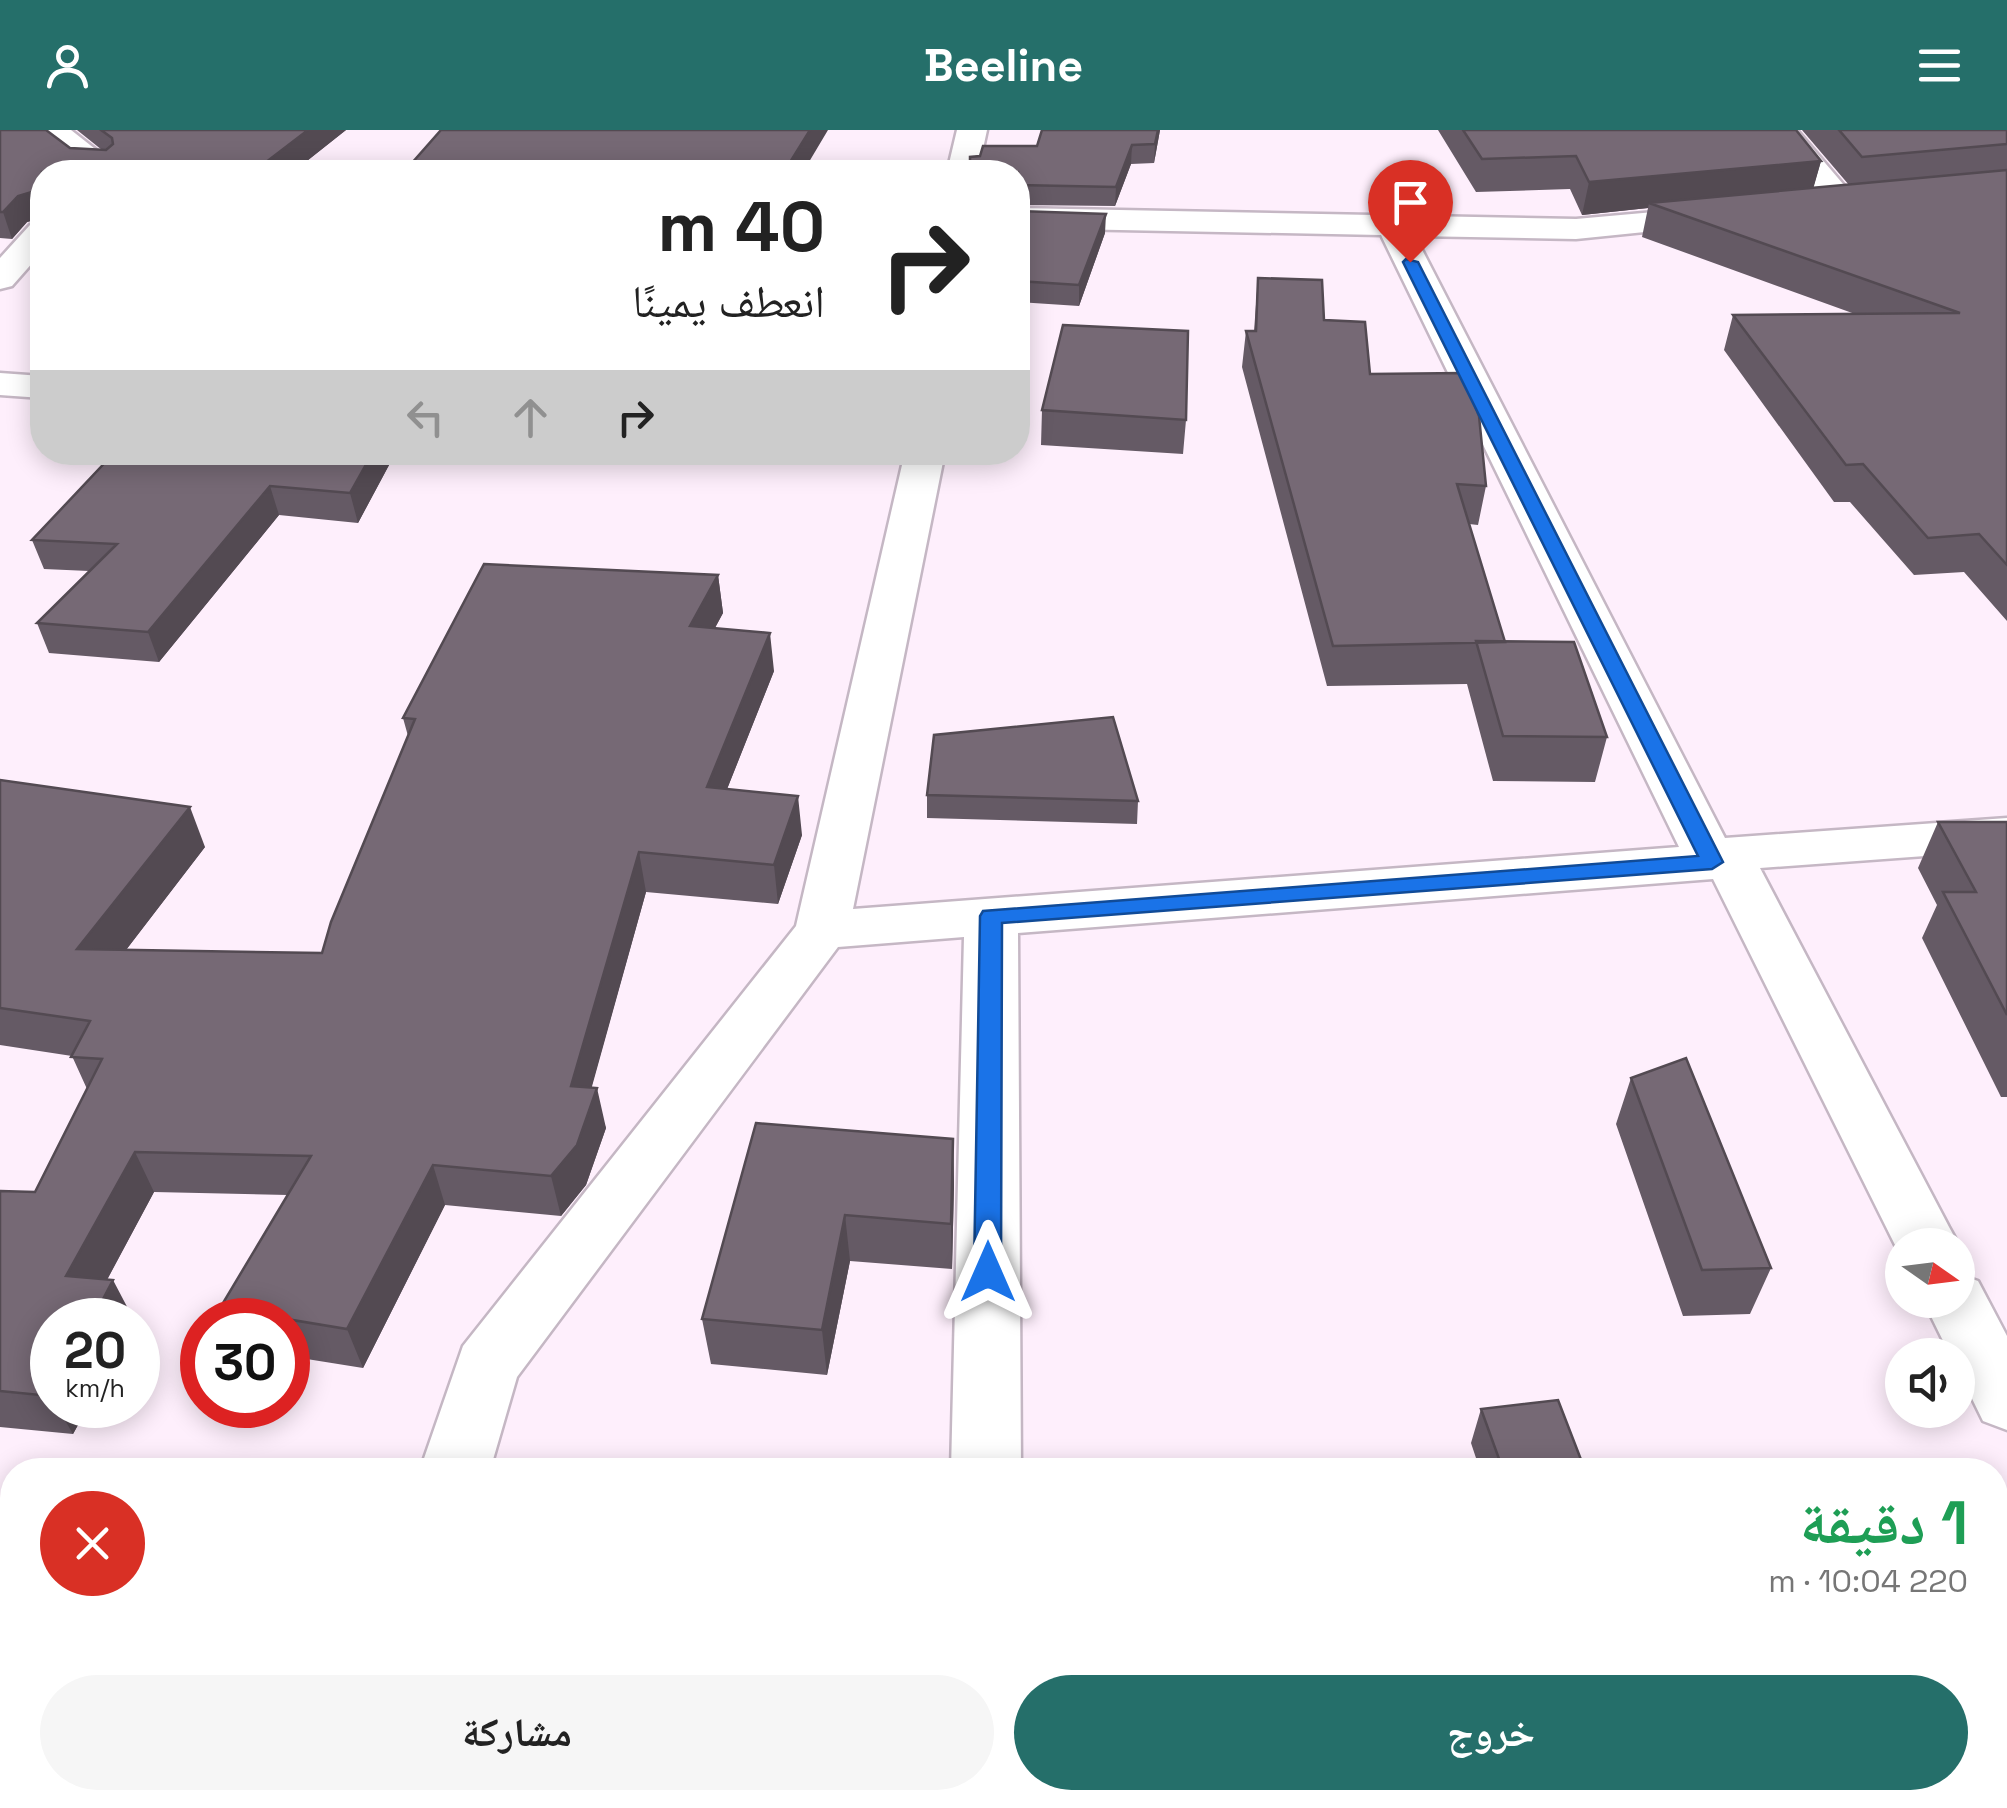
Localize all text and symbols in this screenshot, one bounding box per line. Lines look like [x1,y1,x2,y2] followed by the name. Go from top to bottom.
[924,37,1083,94] text: Beeline
[40,38,95,93] icon: person
[1912,38,1967,93] icon: menu
[1368,160,1453,263] pin
[1383,175,1438,230] icon: arrive
[658,182,825,271] text: 40 m
[860,200,990,330] icon: right
[632,273,825,330] text: انعطف يمينًا
[398,390,453,445] icon: left
[503,390,558,445] icon: ahead
[608,390,663,445] icon: right
[936,1220,1040,1324] position arrow
[1885,1228,1975,1318] north arrow
[1885,1228,1975,1428] map controls
[180,1298,310,1428] speed limit sign: 30
[64,1319,126,1383] text: 20
[1885,1338,1975,1428] button: sound
[65,1372,125,1404] text: km/h
[1800,1485,1968,1562] text: 1 دقيقة
[40,1491,145,1596] button: close
[1768,1561,1968,1601] text: 220 m · 10:04
[40,1675,994,1790] button: مشاركة
[1014,1675,1968,1790] button: خروج

